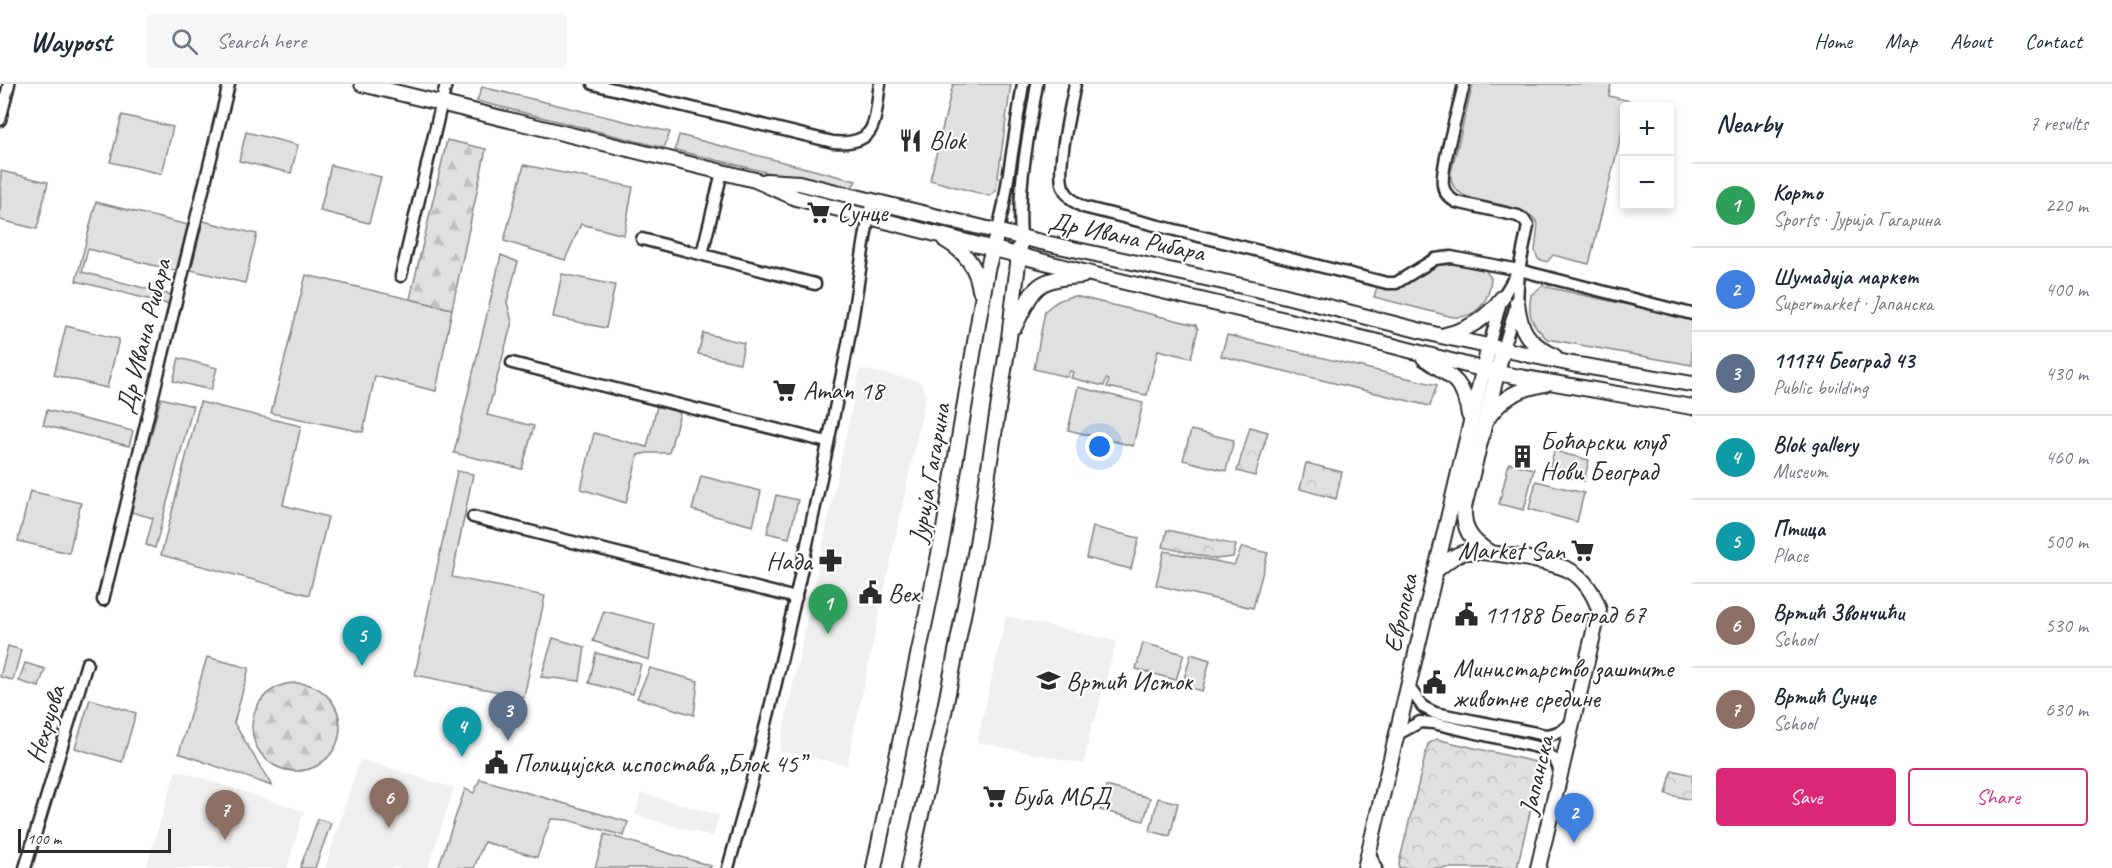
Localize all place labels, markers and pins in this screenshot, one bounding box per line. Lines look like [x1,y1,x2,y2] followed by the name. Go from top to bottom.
[929,124,967,157] place label: Blok
[898,127,924,153] restaurant icon: Blok
[837,196,889,229] place label: Сунце
[806,199,832,225] supermarket icon: Сунце
[803,374,886,407] place label: Aman 18
[772,377,798,403] supermarket icon: Aman 18
[1540,425,1670,488] place label: Боћарски клуб Нови Београд
[1509,443,1535,469] building icon: Боћарски клуб Нови Београд
[1458,534,1566,567] place label: Market San
[1570,537,1596,563] supermarket icon: Market San
[766,545,814,578] place label: Нада
[817,548,843,574] pharmacy icon: Нада
[888,577,921,610] place label: Bex
[857,580,883,606] public building icon: Bex
[808,584,848,634] pin: 1
[1484,598,1647,631] place label: 11188 Београд 67
[1453,601,1479,627] public building icon: 11188 Београд 67
[342,616,382,666] pin: 5
[1453,652,1676,715] place label: Министарство заштите животне средине
[1066,665,1194,698] place label: Вртић Исток
[1035,668,1061,694] school or university icon: Вртић Исток
[1422,670,1448,696] public building icon: Министарство заштите животне средине
[488,692,528,741] pin: 3
[442,708,482,757] pin: 4
[514,747,811,780] place label: Полицијска испостава „Блок 45”
[483,750,509,776] public building icon: Полицијска испостава „Блок 45”
[370,778,408,828] pin: 6
[1012,780,1112,813] place label: Буба МБД
[981,783,1007,809] supermarket icon: Буба МБД
[206,790,244,840] pin: 7
[1554,794,1594,843] pin: 2

